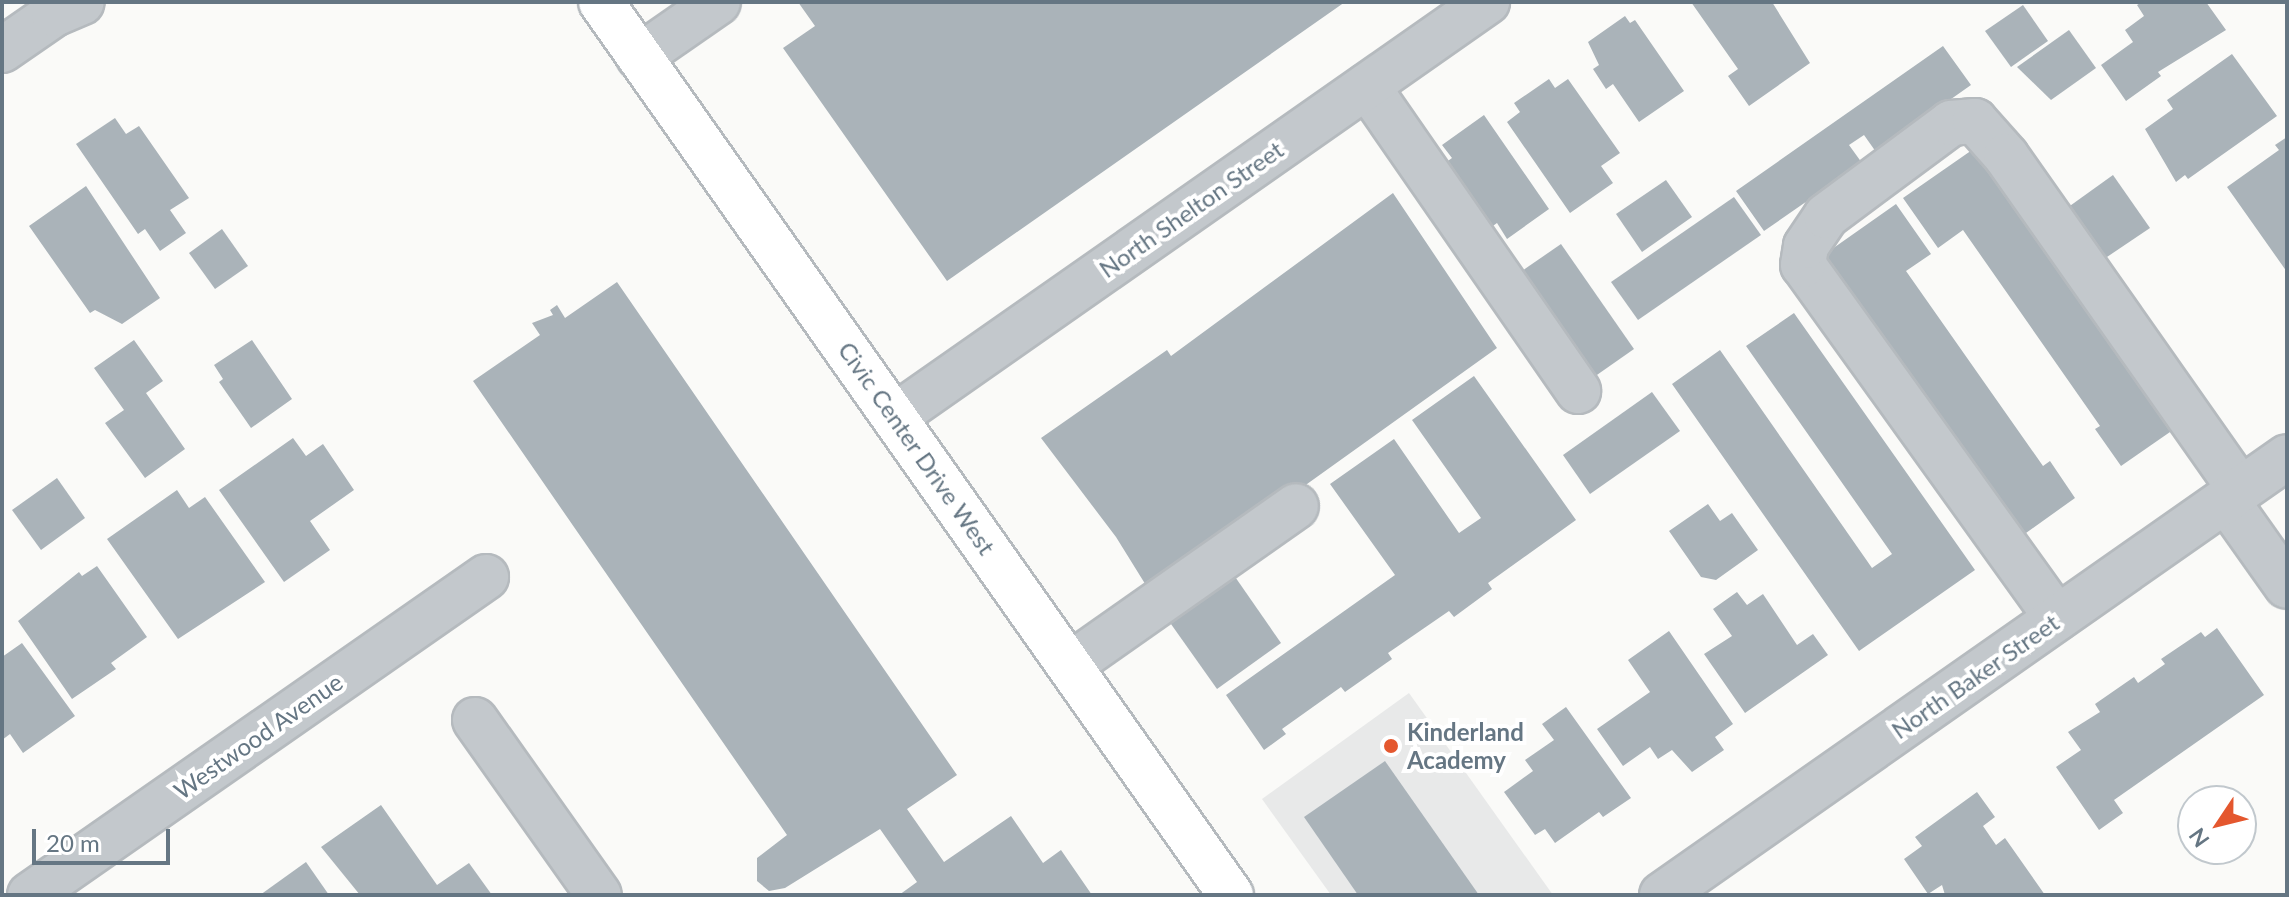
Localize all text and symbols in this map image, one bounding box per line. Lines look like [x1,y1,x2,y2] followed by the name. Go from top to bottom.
[1094,135,1288,283] street label: North Shelton Street
[832,336,1002,560] street label: Civic Center Drive West
[1886,607,2064,745] street label: North Baker Street
[168,667,348,805] street label: Westwood Avenue
[1407,718,1524,774] place label: Kinderland Academy
[1382,737,1400,755] marker: Kinderland Academy
[2177,785,2257,865] north arrow
[36,813,174,863] scale bar
[2183,823,2214,853] text: N
[46,828,100,857] text: 20 m

